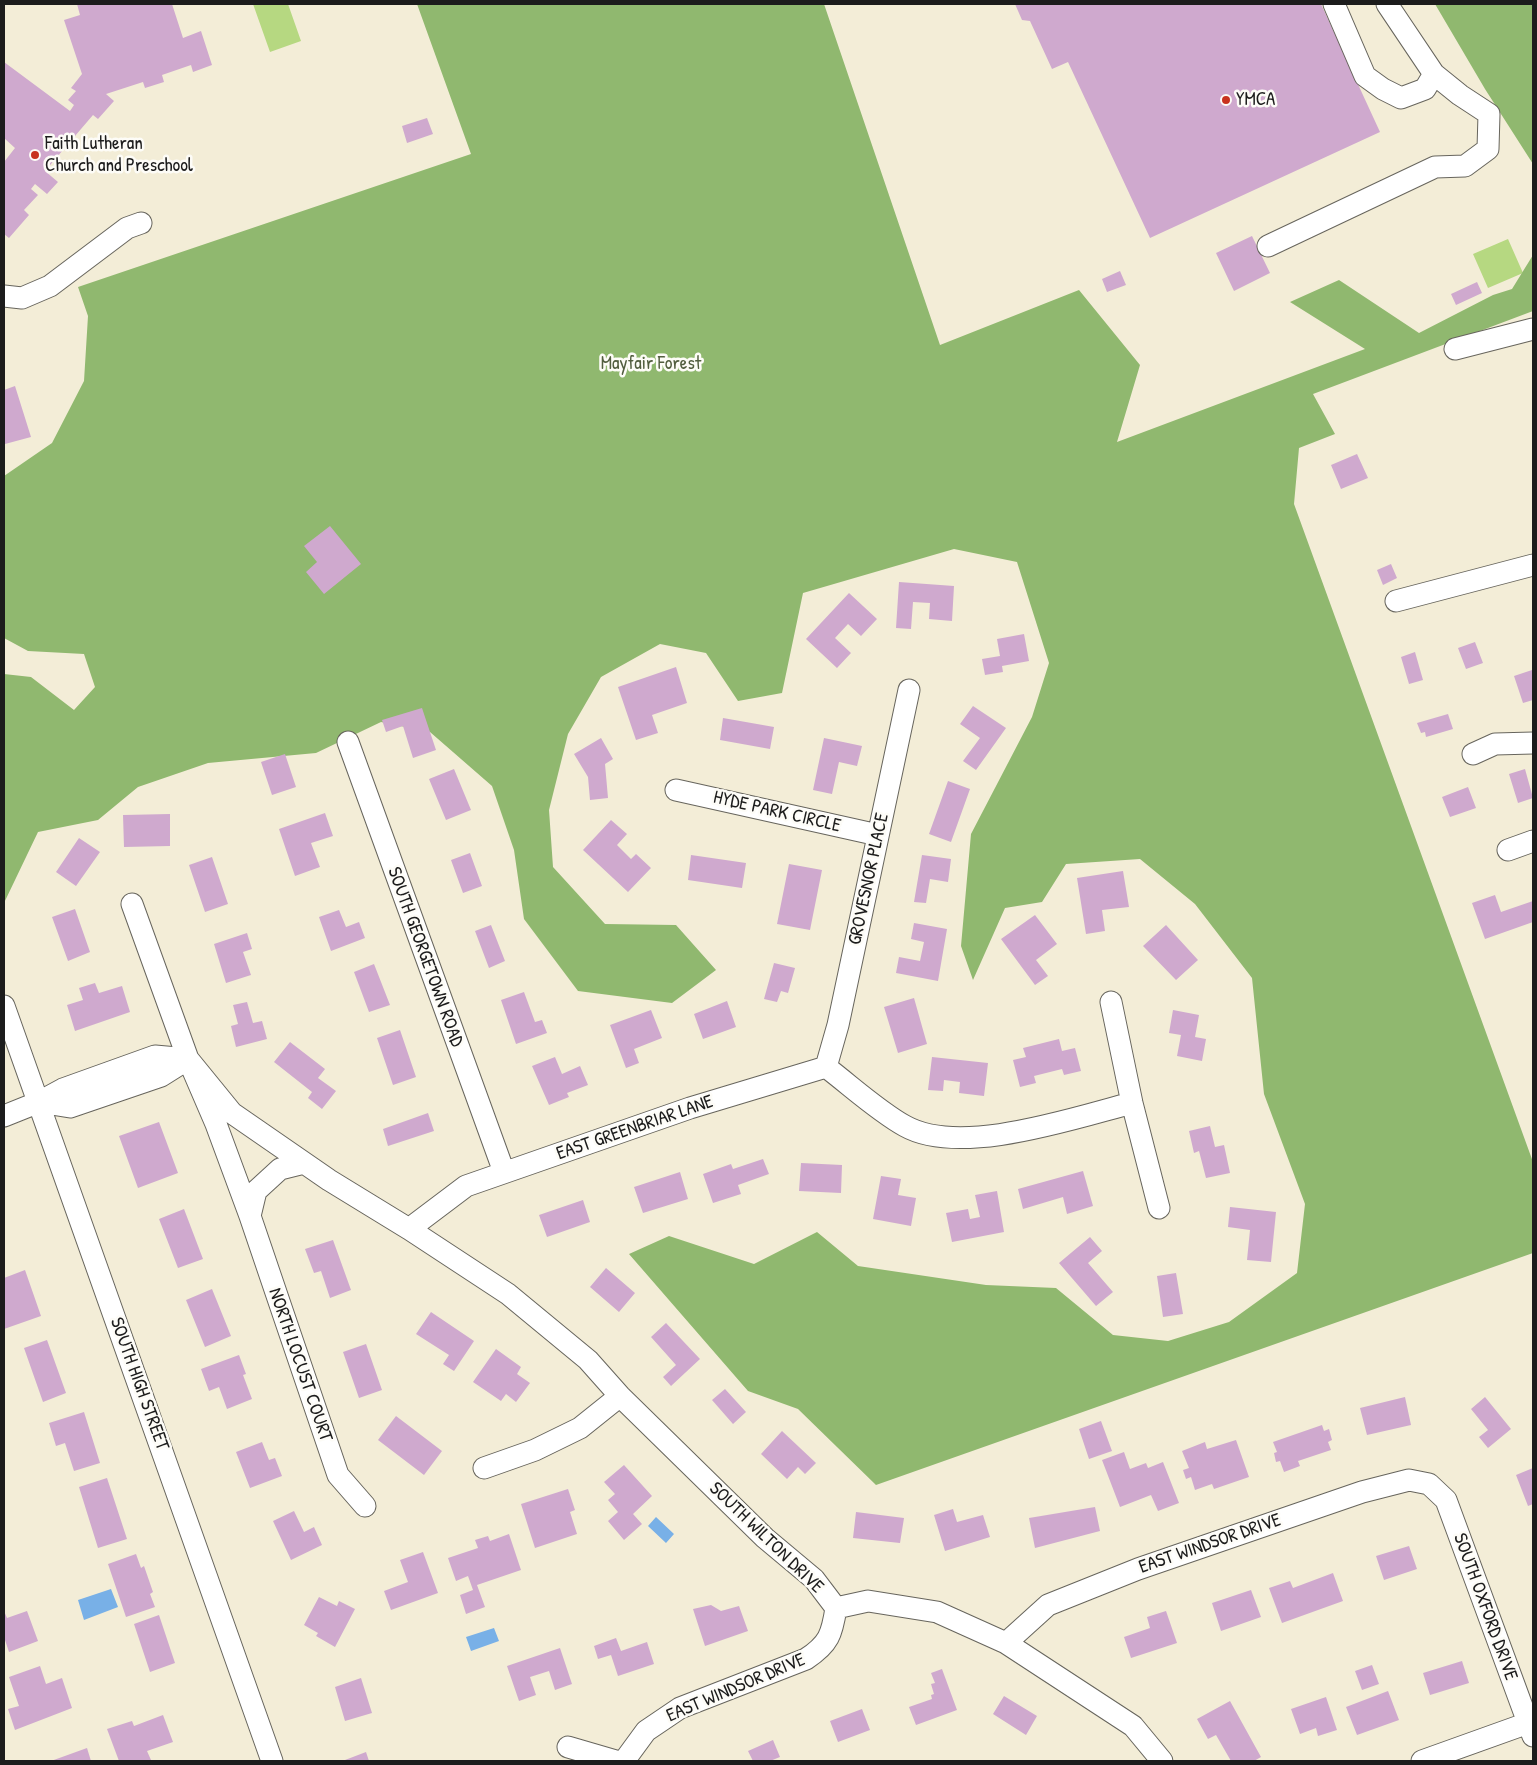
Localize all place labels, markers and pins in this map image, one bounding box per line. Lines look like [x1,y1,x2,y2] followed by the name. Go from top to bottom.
[1236,89,1275,111] place label: YMCA
[1220,94,1232,106] marker: YMCA
[45,133,193,177] place label: Faith Lutheran Church and Preschool
[29,149,41,161] marker: Faith Lutheran Church and Preschool

